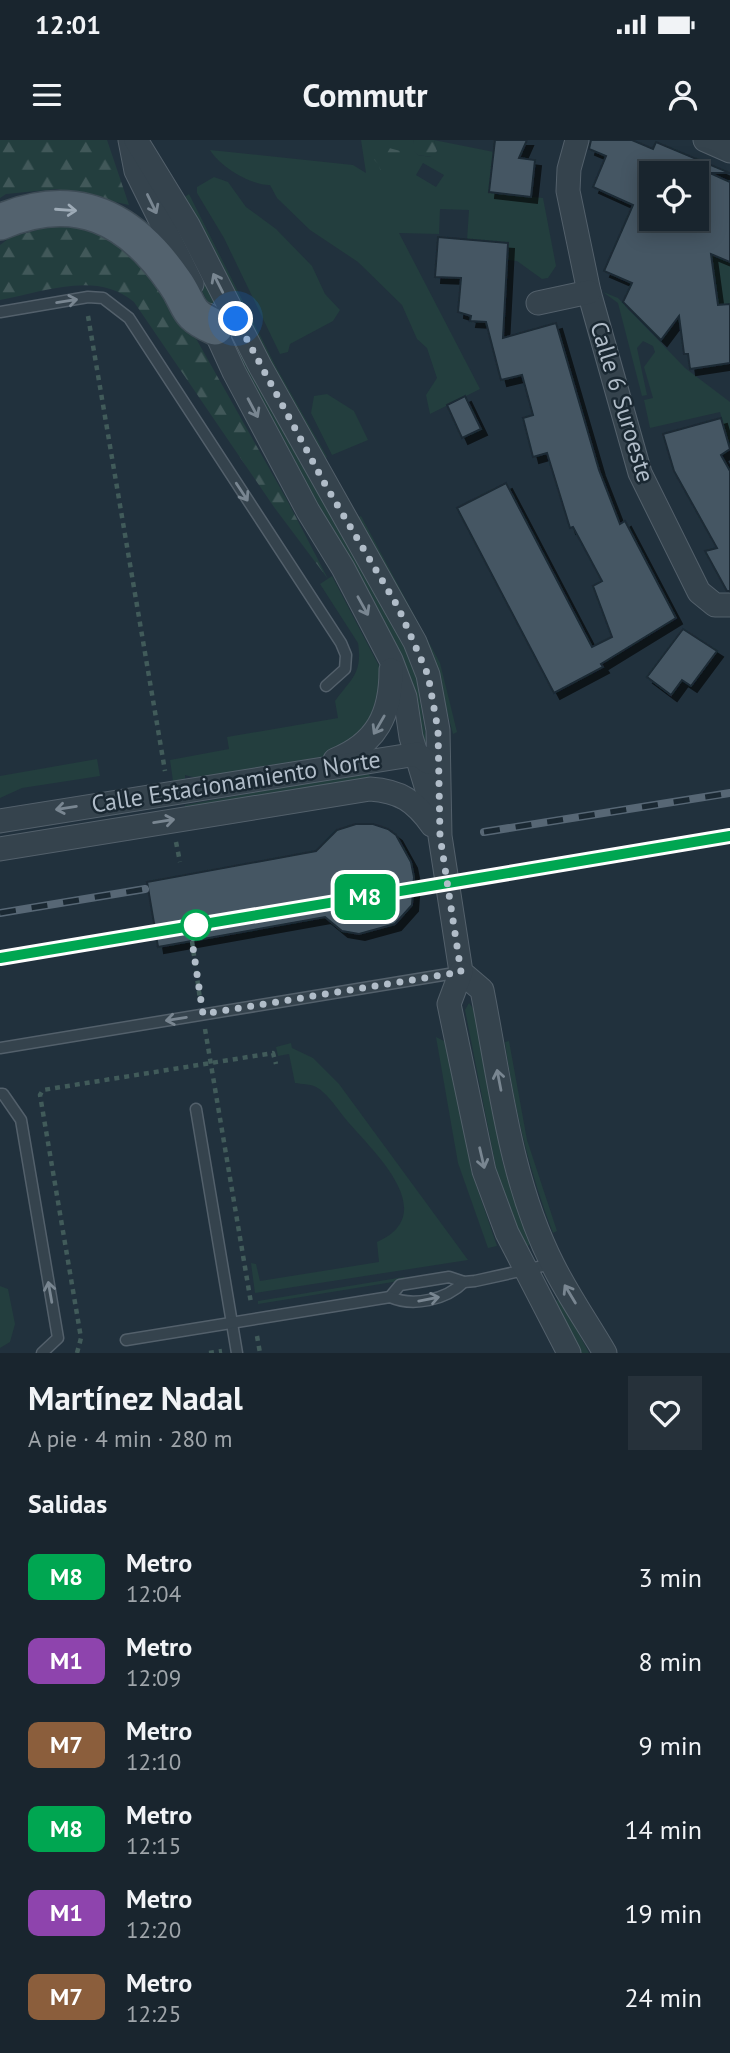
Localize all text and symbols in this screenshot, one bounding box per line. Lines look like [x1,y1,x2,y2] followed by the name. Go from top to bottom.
[35,8,101,41] text: 12:01
[302,74,428,116] text: Commutr
[28,76,66,114] icon: menu
[664,76,702,114] icon: person
[639,161,709,231] map controls
[639,161,709,231] button: locate
[145,193,159,214] one-way arrow
[54,204,77,217] one-way arrow
[210,273,224,294] one-way arrow
[55,294,78,307] one-way arrow
[218,301,253,336] your location
[583,318,662,486] street label: Calle 6 Suroeste
[246,397,260,417] one-way arrow
[235,482,249,502] one-way arrow
[356,596,370,616] one-way arrow
[372,715,386,735] one-way arrow
[89,743,383,820] street label: Calle Estacionamiento Norte
[55,802,78,815] one-way arrow
[152,814,175,827] one-way arrow
[334,874,396,920] line badge: M8
[349,881,381,912] text: M8
[181,910,211,940] unlabelled marker
[165,1013,188,1026] one-way arrow
[492,1069,506,1092] one-way arrow
[475,1146,489,1169] one-way arrow
[43,1282,56,1304] one-way arrow
[563,1285,577,1305] one-way arrow
[417,1291,440,1305] one-way arrow
[28,1376,243,1419] text: Martínez Nadal
[628,1376,702,1450] button: heart
[28,1424,232,1453] text: A pie · 4 min · 280 m
[28,1487,107,1520] text: Salidas
[126,1546,192,1579] text: Metro
[50,1561,83,1592] text: M8
[639,1561,702,1594] text: 3 min
[126,1579,181,1608] text: 12:04
[126,1630,192,1663] text: Metro
[50,1645,83,1676] text: M1
[639,1645,702,1678] text: 8 min
[126,1663,181,1692] text: 12:09
[126,1714,192,1747] text: Metro
[50,1729,83,1760] text: M7
[639,1729,702,1762] text: 9 min
[126,1747,181,1776] text: 12:10
[126,1798,192,1831] text: Metro
[50,1813,83,1844] text: M8
[624,1813,702,1846] text: 14 min
[126,1831,181,1860] text: 12:15
[126,1882,192,1915] text: Metro
[50,1897,83,1928] text: M1
[624,1897,702,1930] text: 19 min
[126,1915,181,1944] text: 12:20
[126,1966,192,1999] text: Metro
[50,1981,83,2012] text: M7
[624,1981,702,2014] text: 24 min
[126,1999,181,2028] text: 12:25

